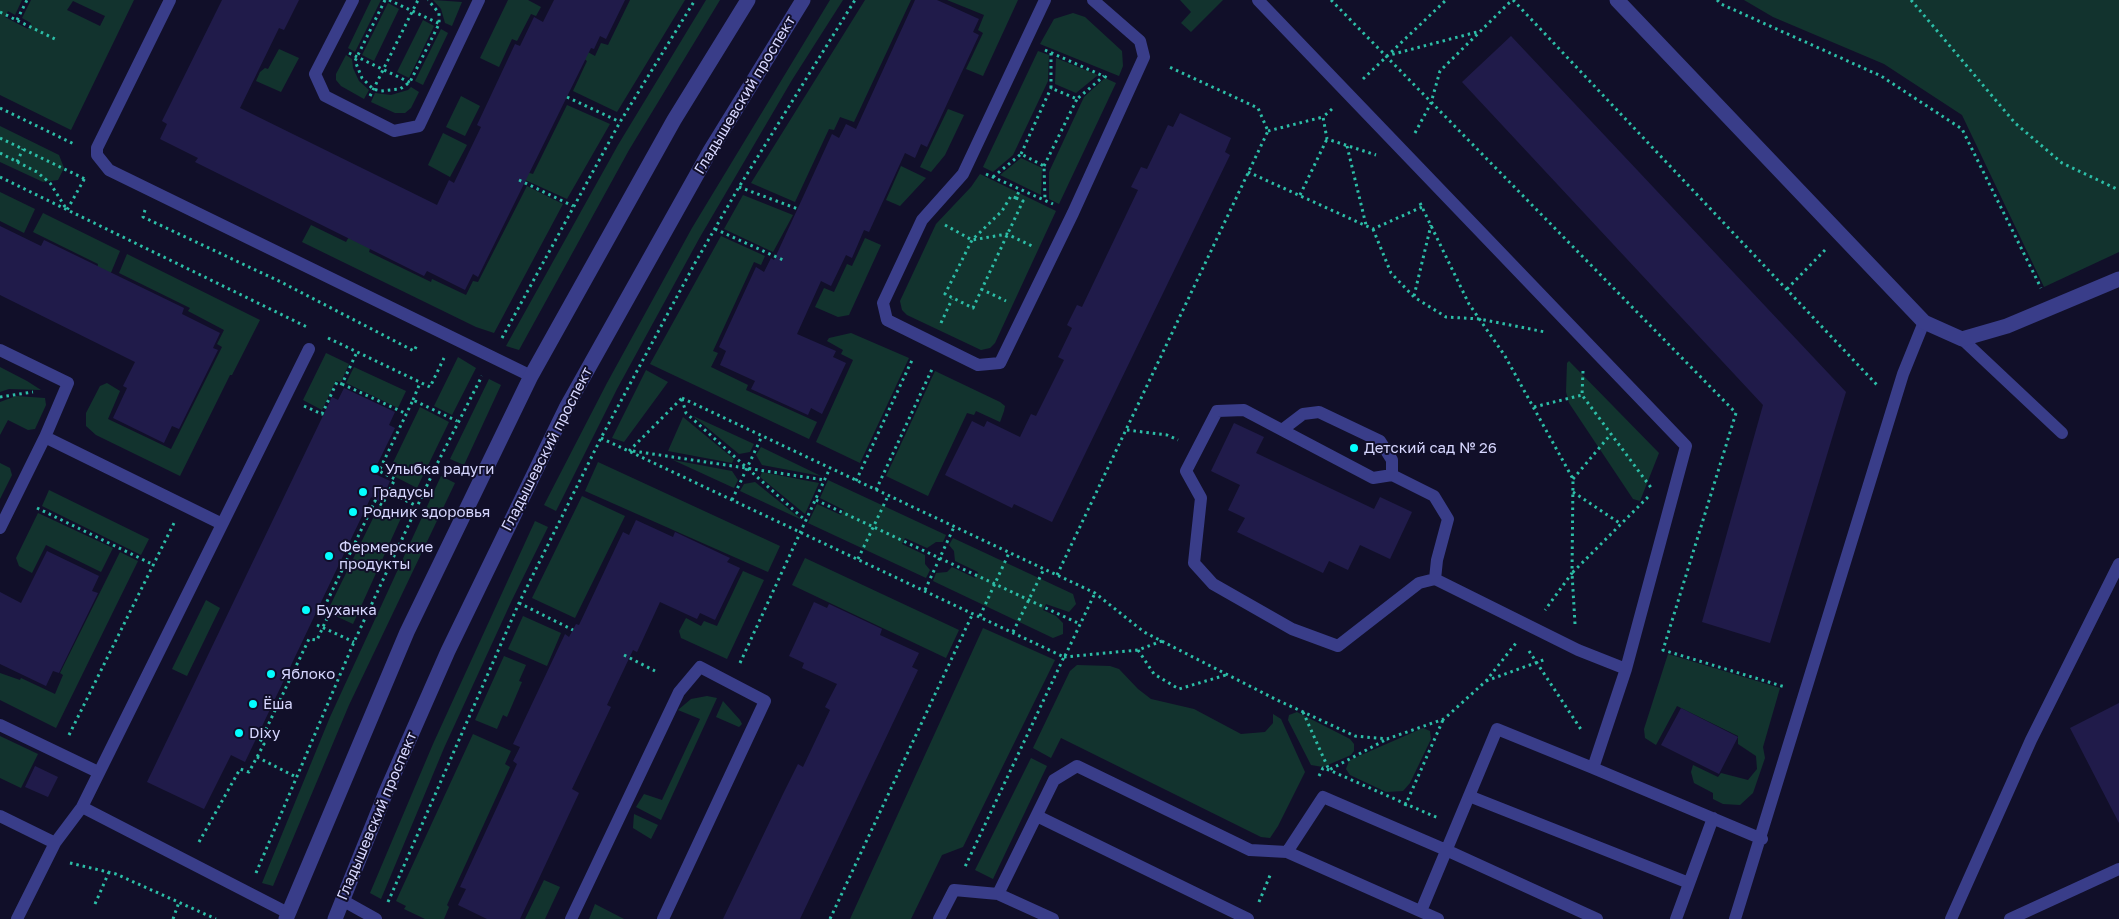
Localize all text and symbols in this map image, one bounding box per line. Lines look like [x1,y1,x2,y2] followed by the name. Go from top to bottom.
[691,13,799,177] street label: Гладышевский проспект
[498,364,596,534] street label: Гладышевский проспект
[1364,439,1497,457] place label: Детский сад № 26
[1348,442,1360,454] marker: Детский сад № 26
[385,460,494,478] place label: Улыбка радуги
[369,463,381,475] marker: Улыбка радуги
[373,483,434,501] place label: Градусы
[357,486,369,498] marker: Градусы
[363,503,490,521] place label: Родник здоровья
[347,506,359,518] marker: Родник здоровья
[339,538,433,573] place label: Фермерские продукты
[323,550,335,562] marker: Фермерские продукты
[316,601,377,619] place label: Буханка
[300,604,312,616] marker: Буханка
[281,665,335,683] place label: Яблоко
[265,668,277,680] marker: Яблоко
[263,695,293,713] place label: Ёша
[247,698,259,710] marker: Ёша
[249,724,280,742] place label: Dixy
[233,727,245,739] marker: Dixy
[333,729,421,903] street label: Гладышевский проспект

